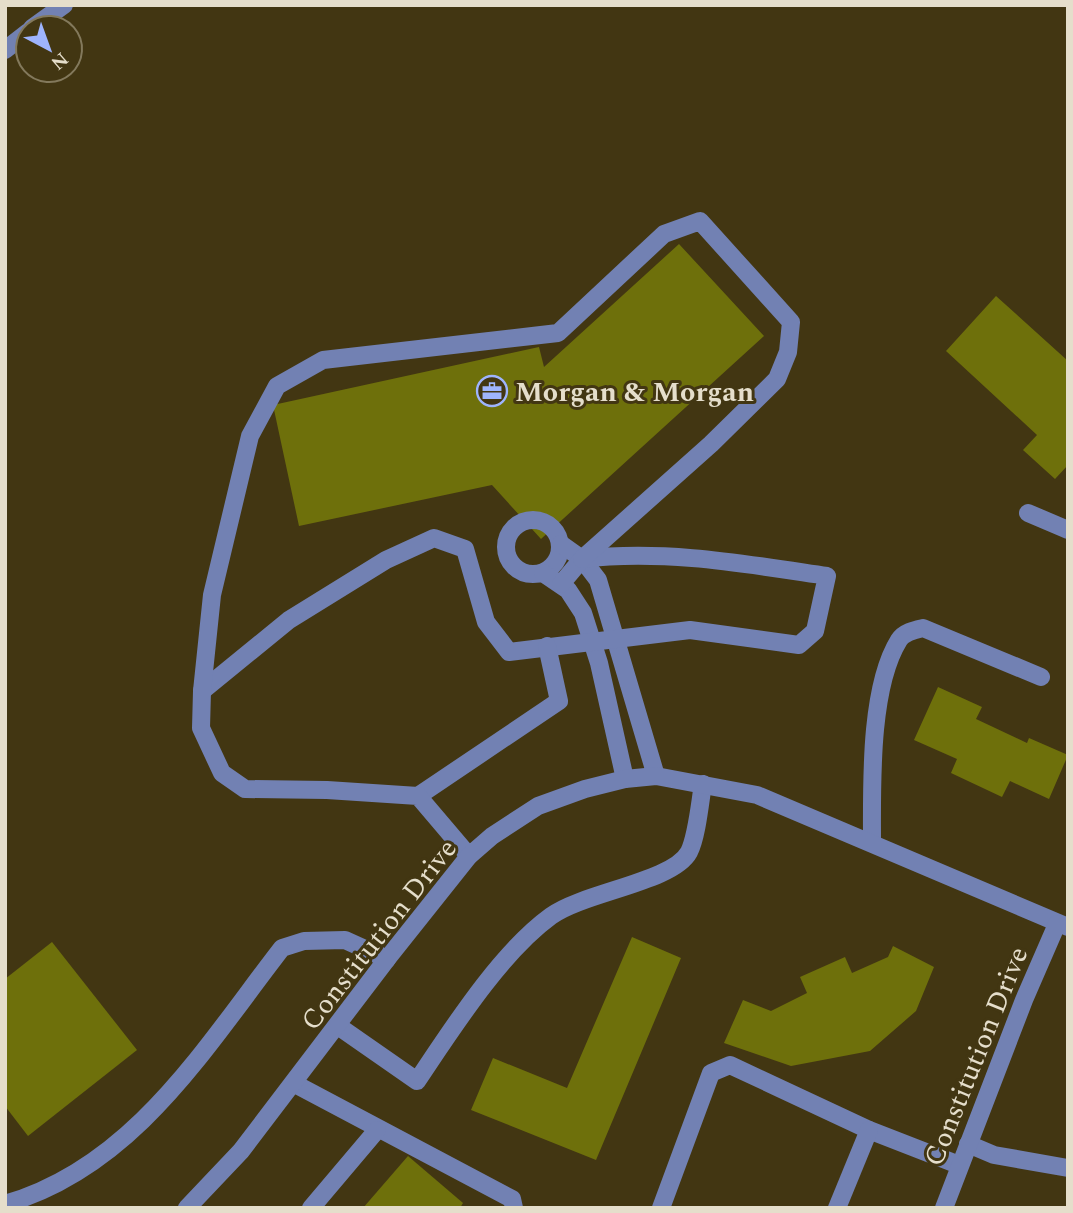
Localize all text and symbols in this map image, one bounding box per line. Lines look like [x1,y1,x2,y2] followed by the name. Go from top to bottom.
[14,14,84,84] north arrow
[44,45,75,77] text: N
[515,371,754,414] place label: Morgan & Morgan
[475,374,509,408] office icon: Morgan & Morgan
[290,830,468,1040] street label: Constitution Drive
[913,940,1040,1173] street label: Constitution Drive

